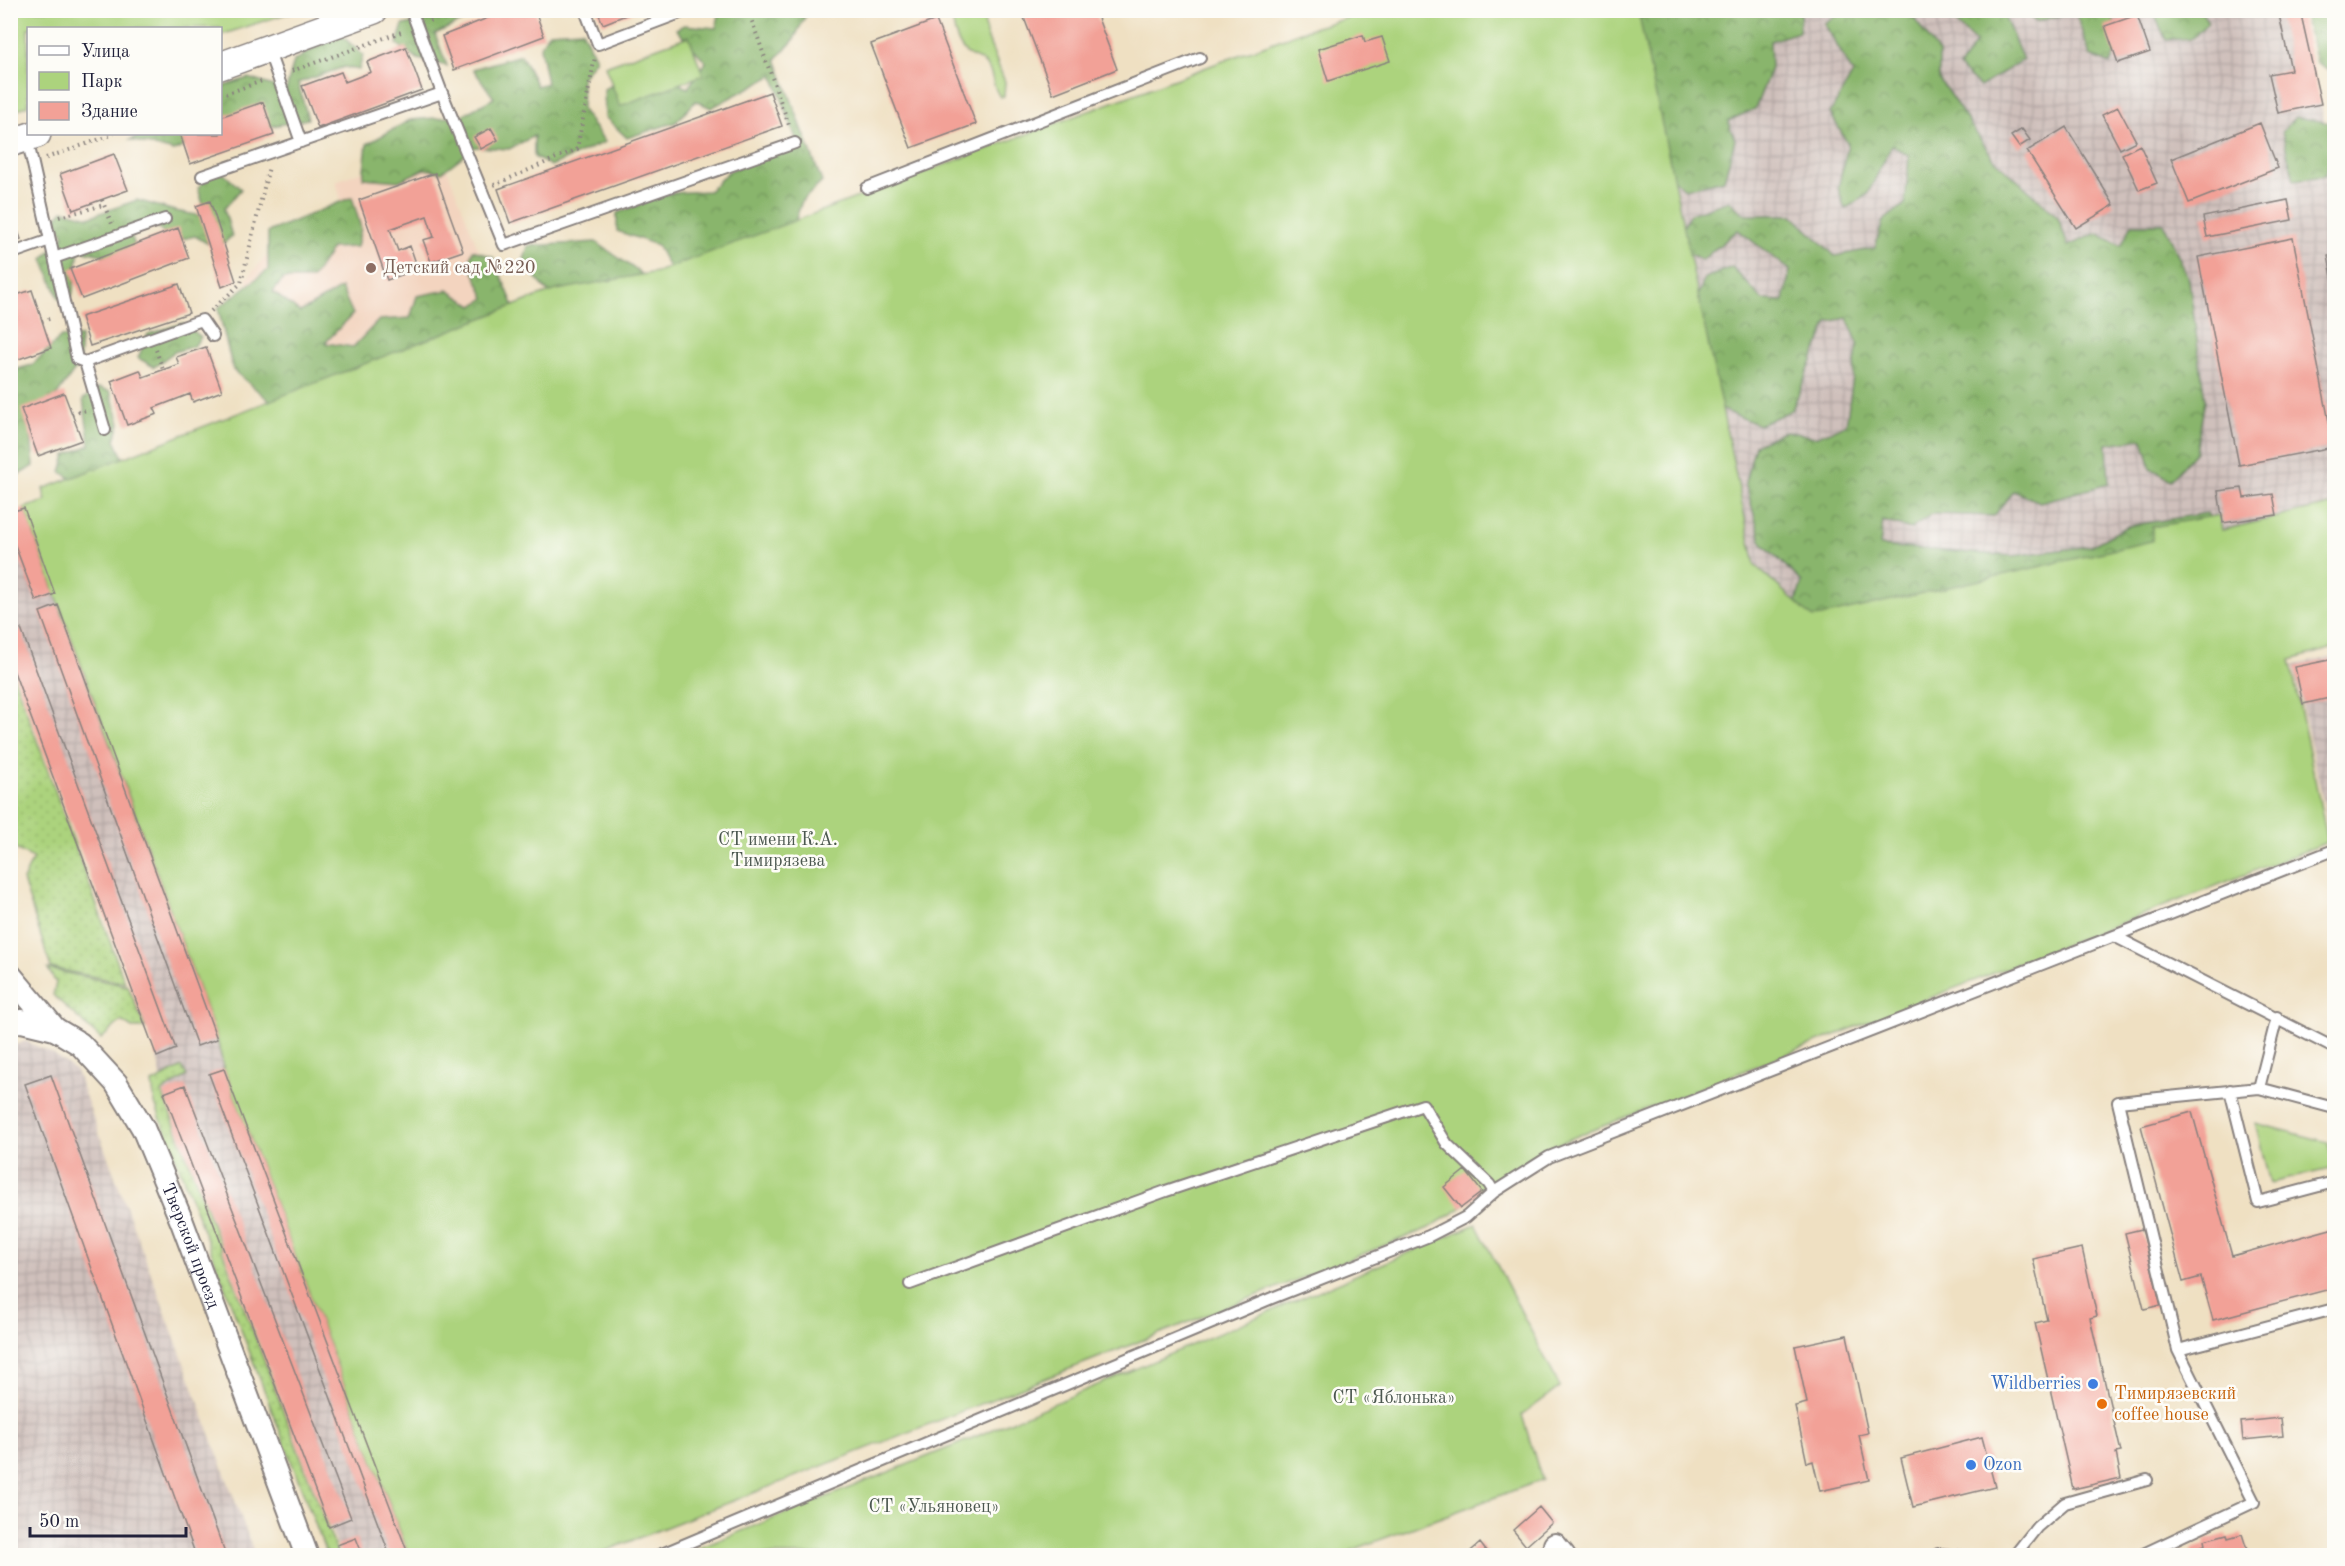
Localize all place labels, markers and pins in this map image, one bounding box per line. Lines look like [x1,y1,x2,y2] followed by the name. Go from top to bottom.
[383,259,536,277] place label: Детский сад №220
[364,261,378,275] marker: Детский сад №220
[1990,1375,2081,1393] place label: Wildberries
[2086,1377,2100,1391] marker: Wildberries
[2114,1385,2236,1424] place label: Тимирязевский coffee house
[2095,1397,2109,1411] marker: Тимирязевский coffee house
[1983,1456,2022,1474] place label: Ozon
[1964,1458,1978,1472] marker: Ozon

